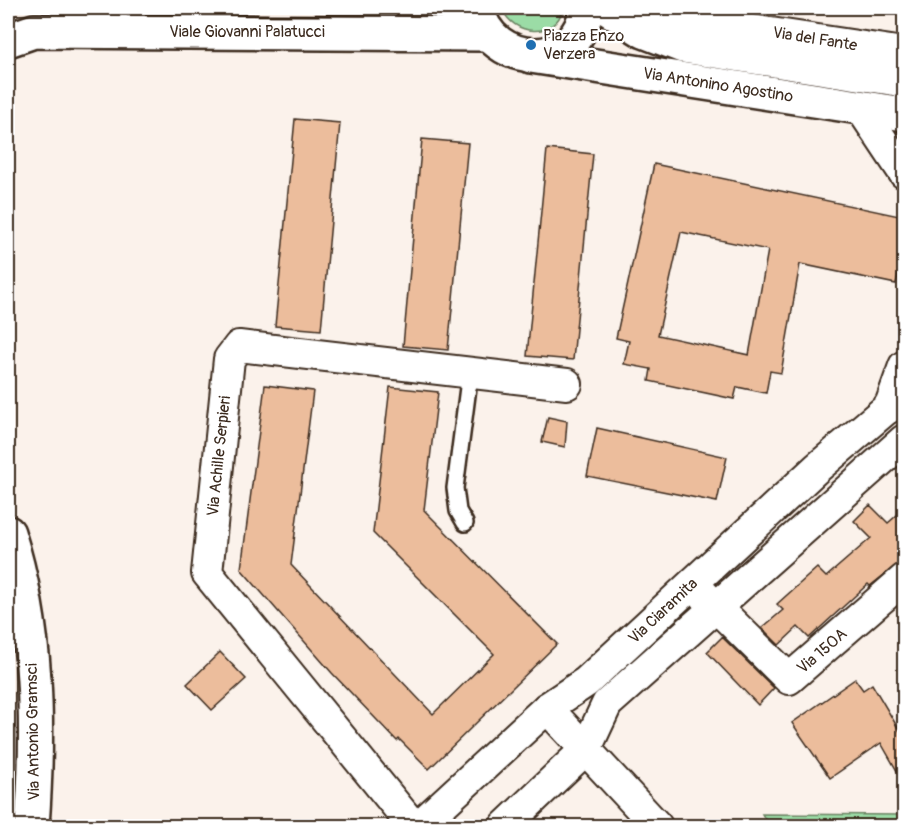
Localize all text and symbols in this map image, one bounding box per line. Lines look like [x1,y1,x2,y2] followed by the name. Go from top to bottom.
[169,22,325,42] street label: Viale Giovanni Palatucci
[771,22,859,56] street label: Via del Fante
[543,26,624,64] place label: Piazza Enzo Verzera
[524,38,538,52] marker: Piazza Enzo Verzera
[641,63,795,107] street label: Via Antonino Agostino
[203,395,235,517] street label: Via Achille Serpieri
[624,574,702,648] street label: Via Ciaramita
[793,624,851,678] street label: Via 150A
[22,663,44,801] street label: Via Antonio Gramsci

